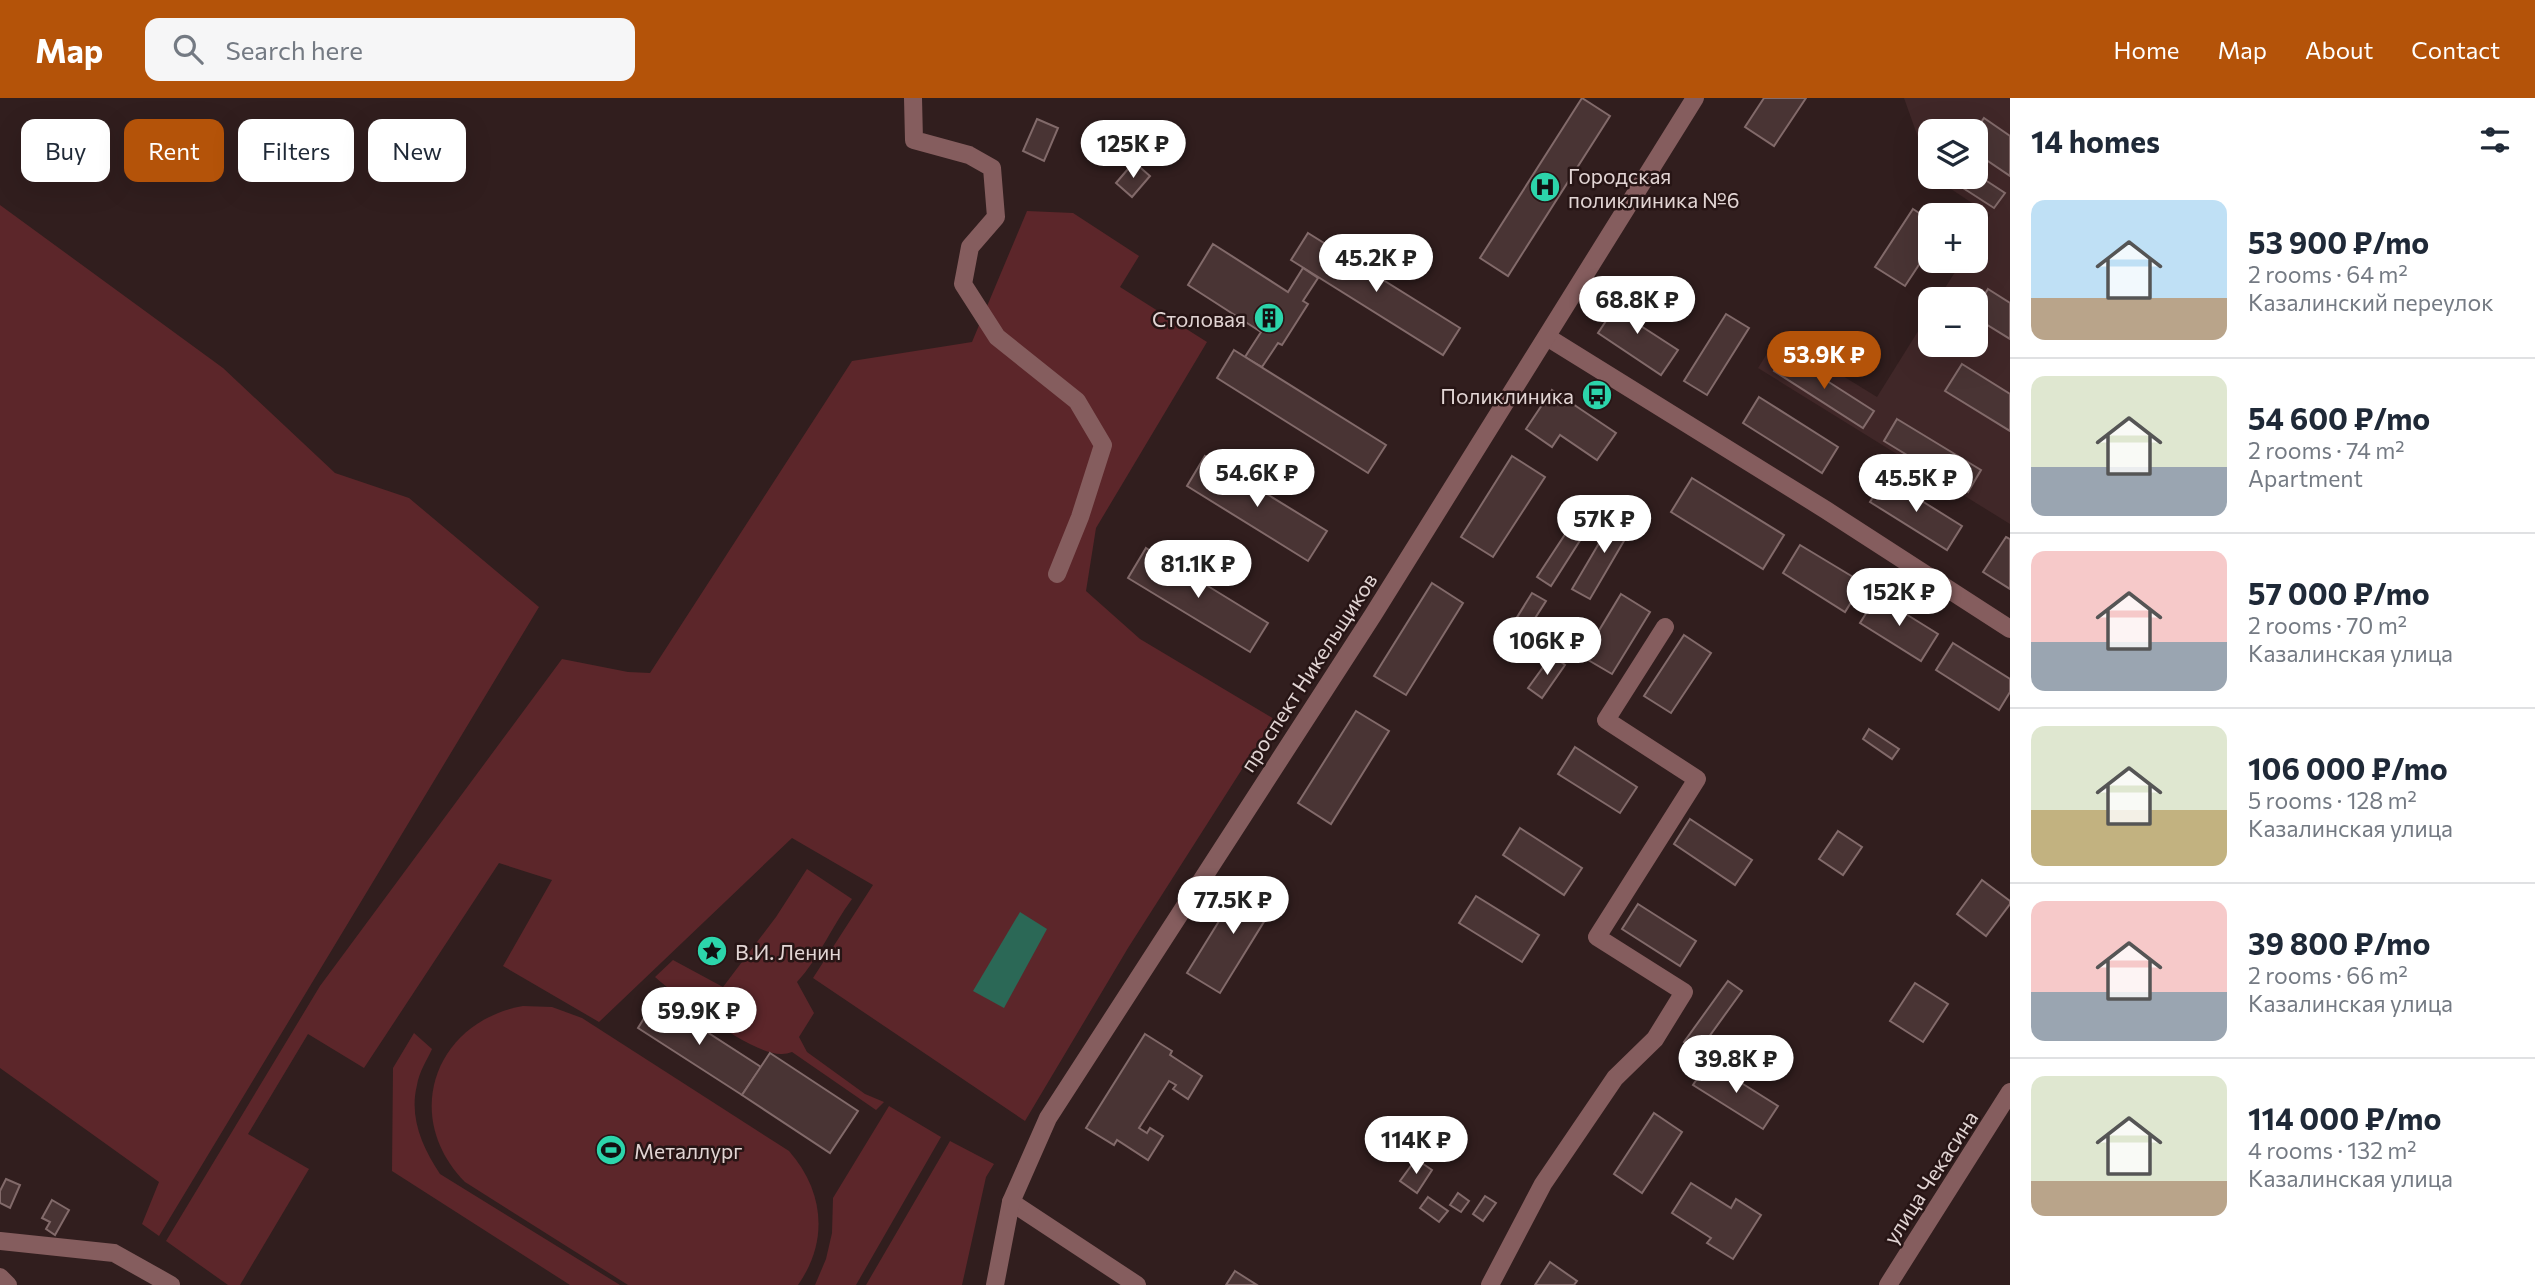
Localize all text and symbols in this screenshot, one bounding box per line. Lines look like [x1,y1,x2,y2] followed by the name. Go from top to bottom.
[145,18,635,81] search box
[35,29,103,70] text: Map
[169,30,207,68] icon: search
[225,34,363,65] text: Search here
[2114,35,2180,64] text: Home
[2218,35,2267,64] text: Map
[2305,35,2373,64] text: About
[2411,35,2500,64] text: Contact
[21,119,110,182] chip: Buy
[124,119,224,182] chip: Rent
[238,119,354,182] chip: Filters
[368,119,466,182] chip: New
[1918,119,1988,357] map controls
[1918,119,1988,189] button: layers
[1076,120,1190,180] pin: 125K ₽
[2476,121,2514,159] icon: filters
[2031,122,2160,159] text: 14 homes
[1097,129,1169,157] text: 125K ₽
[1568,163,1739,212] place label: Городская поликлиника №6
[1528,170,1562,204] hospital icon: Городская поликлиника №6
[1918,203,1988,273] button: +
[2248,223,2429,260] text: 53 900 ₽/mo
[2087,228,2171,312] icon: home
[1311,234,1441,294] pin: 45.2K ₽
[1335,243,1417,271] text: 45.2K ₽
[2248,260,2408,288] text: 2 rooms · 64 m²
[1572,276,1702,336] pin: 68.8K ₽
[1595,285,1679,313] text: 68.8K ₽
[1918,287,1988,357] button: −
[2248,288,2493,316] text: Казалинский переулок
[1252,301,1286,335] building icon: Столовая
[1152,306,1246,331] place label: Столовая
[1759,331,1889,391] pin: 53.9K ₽
[1783,340,1865,368] text: 53.9K ₽
[1580,378,1614,412] bus stop icon: Поликлиника
[1440,383,1574,408] place label: Поликлиника
[2248,399,2430,436] text: 54 600 ₽/mo
[2087,404,2171,488] icon: home
[2248,436,2404,464] text: 2 rooms · 74 m²
[1192,450,1322,509] pin: 54.6K ₽
[1851,454,1981,514] pin: 45.5K ₽
[1215,458,1299,486] text: 54.6K ₽
[1875,463,1957,491] text: 45.5K ₽
[2248,464,2363,492] text: Apartment
[1555,496,1653,555] pin: 57K ₽
[1573,504,1635,532] text: 57K ₽
[1133,540,1263,600] pin: 81.1K ₽
[1160,549,1236,577] text: 81.1K ₽
[1234,568,1382,776] street label: проспект Никельщиков
[1842,568,1956,628] pin: 152K ₽
[2248,574,2430,611] text: 57 000 ₽/mo
[1863,577,1935,605] text: 152K ₽
[2087,579,2171,663] icon: home
[2248,611,2407,639] text: 2 rooms · 70 m²
[1490,618,1604,677] pin: 106K ₽
[1509,626,1585,654] text: 106K ₽
[2248,639,2453,667] text: Казалинская улица
[2248,749,2448,786] text: 106 000 ₽/mo
[2087,754,2171,838] icon: home
[2248,786,2417,814] text: 5 rooms · 128 m²
[2248,814,2453,842] text: Казалинская улица
[1168,876,1298,936] pin: 77.5K ₽
[1194,885,1272,913] text: 77.5K ₽
[2248,924,2430,961] text: 39 800 ₽/mo
[2087,929,2171,1013] icon: home
[695,934,729,968] place icon: В.И. Ленин
[735,939,841,964] place label: В.И. Ленин
[2248,961,2408,989] text: 2 rooms · 66 m²
[634,988,764,1047] pin: 59.9K ₽
[2248,989,2453,1017] text: Казалинская улица
[658,996,740,1024] text: 59.9K ₽
[1671,1035,1801,1095] pin: 39.8K ₽
[1695,1044,1777,1072] text: 39.8K ₽
[2248,1099,2441,1136] text: 114 000 ₽/mo
[2087,1104,2171,1188] icon: home
[1878,1106,1982,1248] street label: улица Чекасина
[1359,1116,1473,1176] pin: 114K ₽
[1381,1125,1451,1153] text: 114K ₽
[594,1133,628,1167] sports icon: Металлург
[2248,1136,2417,1164] text: 4 rooms · 132 m²
[634,1138,743,1163] place label: Металлург
[2248,1164,2453,1192] text: Казалинская улица

